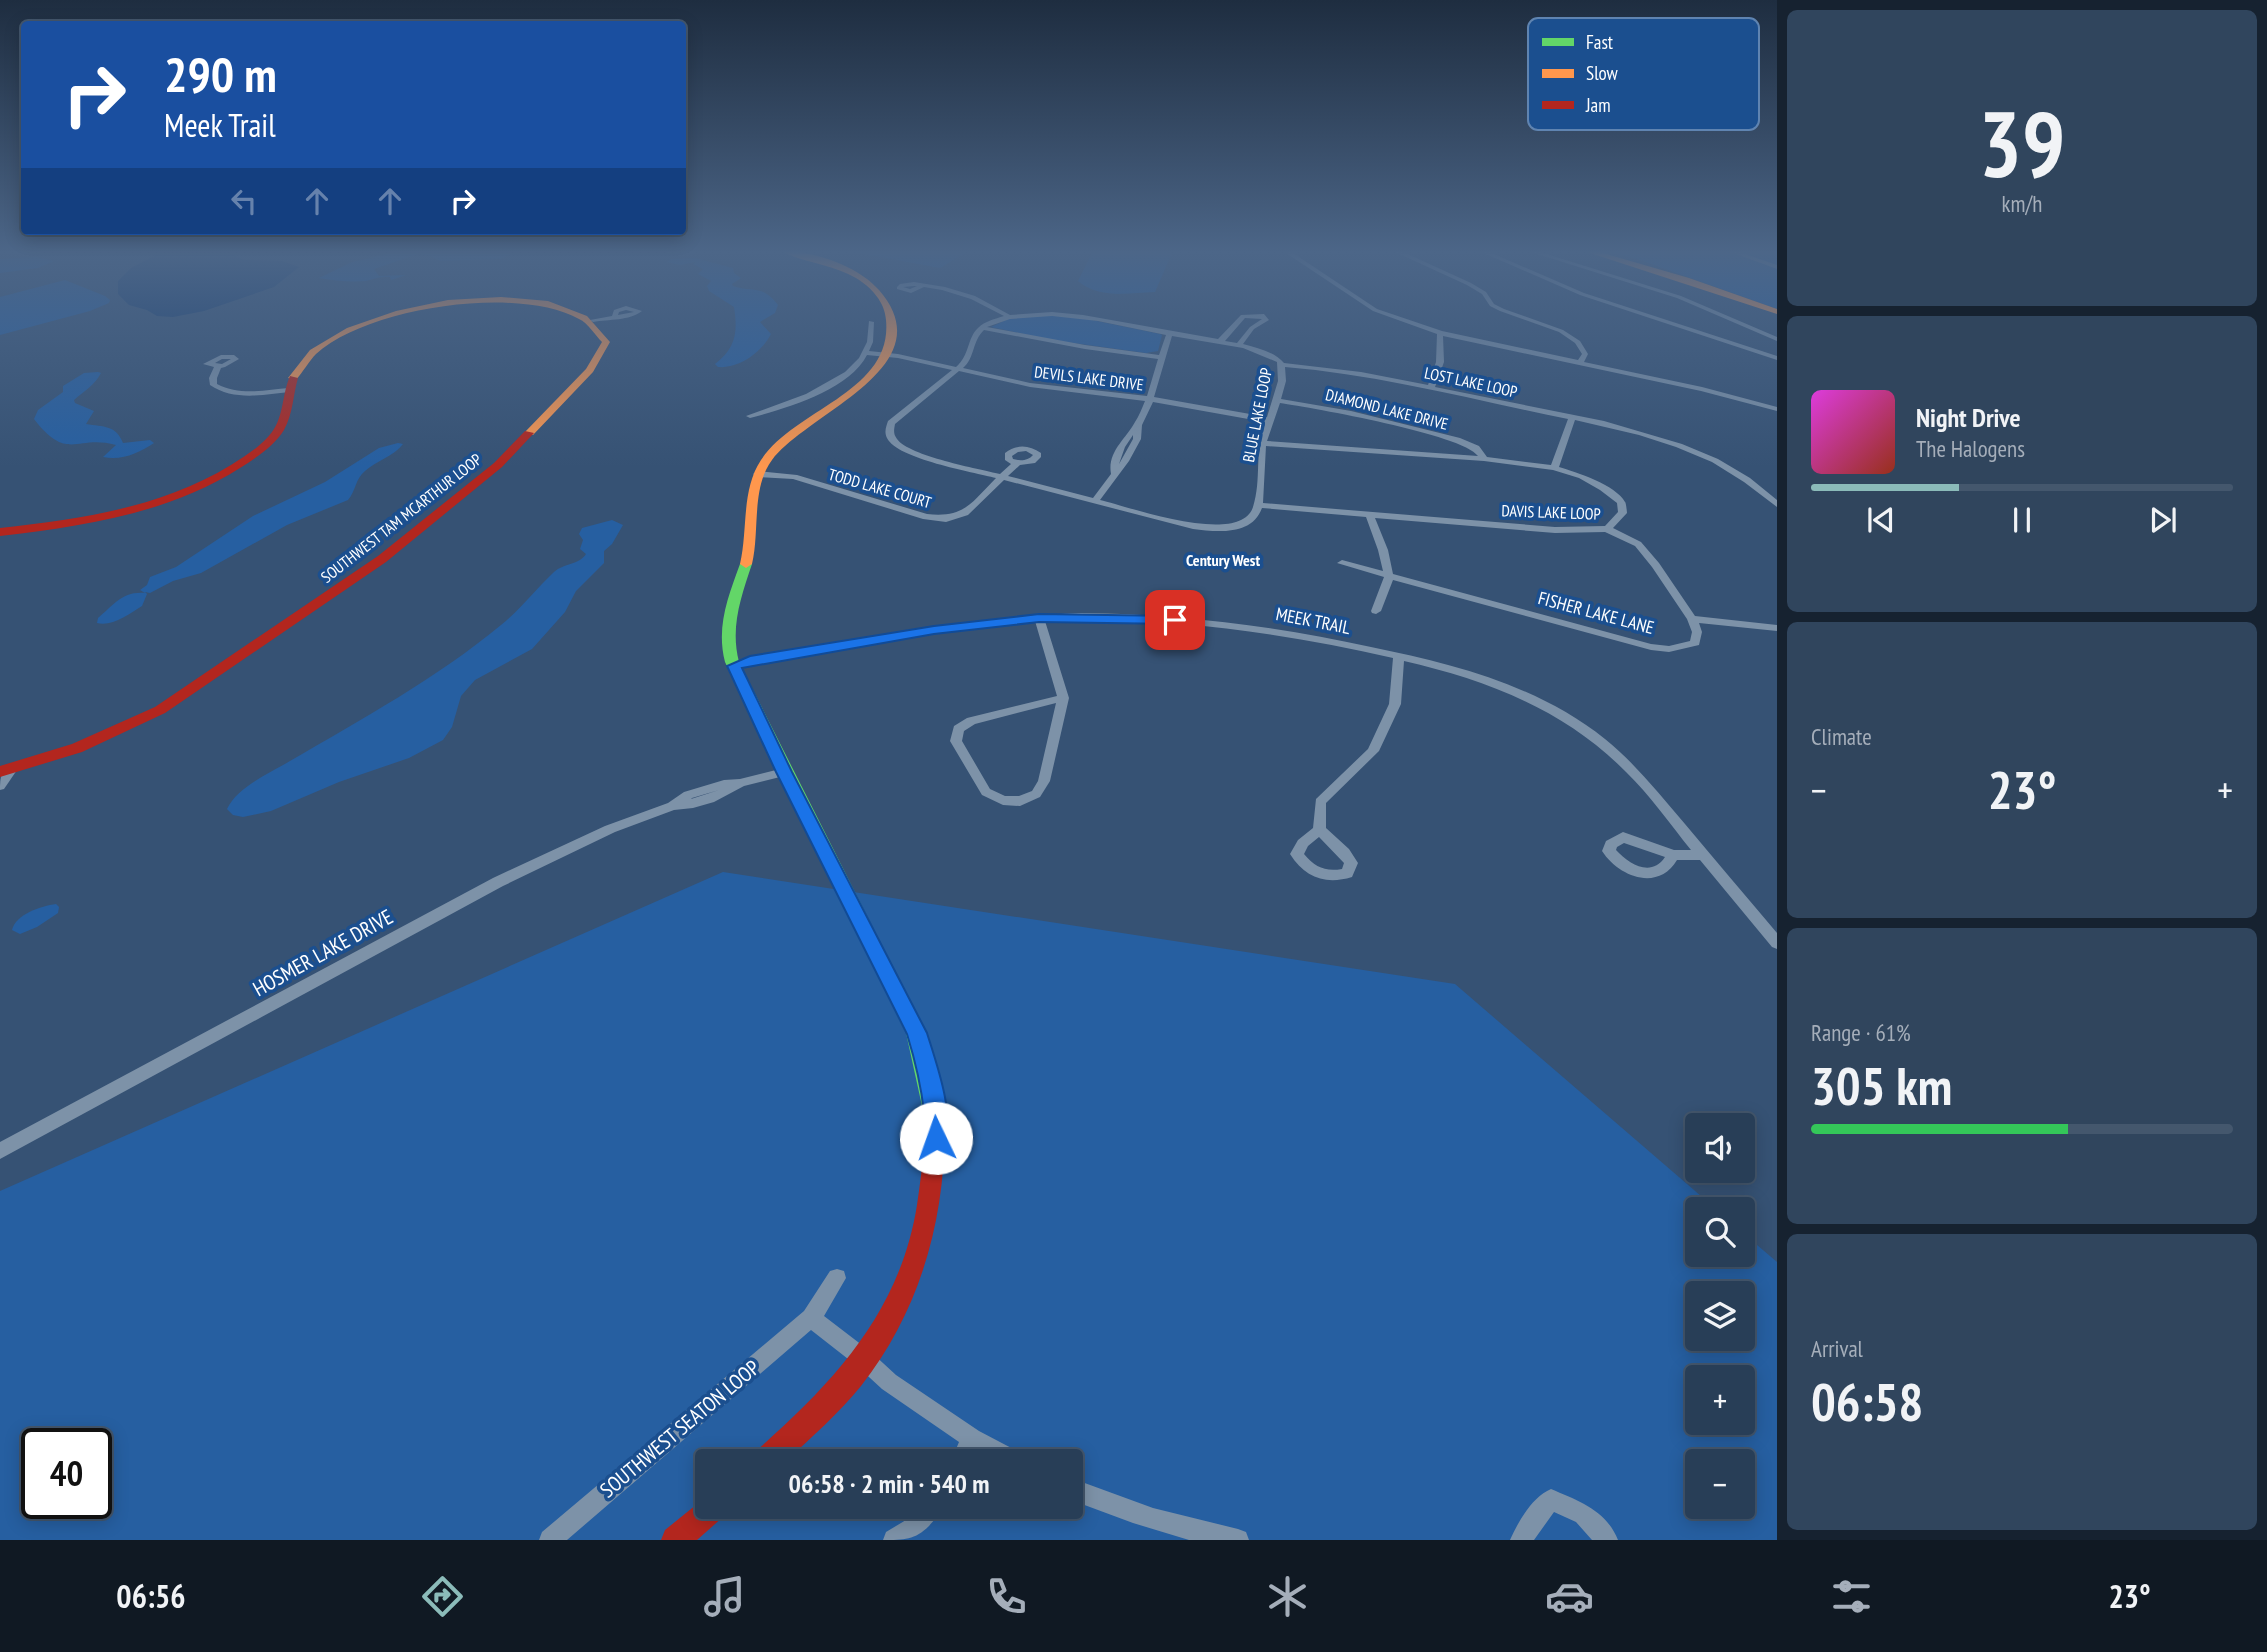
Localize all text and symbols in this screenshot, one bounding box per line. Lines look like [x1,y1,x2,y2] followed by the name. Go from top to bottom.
[1528,18,1759,130] legend
[1586,30,1614,54] text: Fast
[164,42,277,106] text: 290 m
[49,49,140,140] icon: right
[1586,61,1619,85] text: Slow
[1979,84,2066,202] text: 39
[1585,93,1611,117] text: Jam
[164,104,276,146] text: Meek Trail
[225,182,263,220] icon: left
[298,182,336,220] icon: ahead
[371,182,409,220] icon: ahead
[444,182,482,220] icon: right
[2002,189,2042,218] text: km/h
[1033,361,1145,395] street label: DEVILS LAKE DRIVE
[1423,362,1519,402] street label: LOST LAKE LOOP
[1238,366,1276,464] street label: BLUE LAKE LOOP
[1324,384,1450,434] street label: DIAMOND LAKE DRIVE
[1916,401,2021,434] text: Night Drive
[1916,434,2025,463] text: The Halogens
[317,449,485,587] street label: SOUTHWEST TAM MCARTHUR LOOP
[826,464,934,512] street label: TODD LAKE COURT
[1501,500,1601,524] street label: DAVIS LAKE LOOP
[1862,501,1900,539] icon: previous
[2003,501,2041,539] icon: pause
[2144,501,2182,539] icon: next
[1186,550,1260,570] district label: Century West
[1536,586,1657,639] street label: FISHER LAKE LANE
[1145,590,1205,650] pin
[1156,601,1194,639] icon: arrive
[1274,602,1353,639] street label: MEEK TRAIL
[1811,722,1872,751] text: Climate
[1988,756,2056,823] text: 23°
[1811,765,1827,814] text: −
[2217,765,2233,814] text: +
[248,903,398,1002] street label: HOSMER LAKE DRIVE
[1811,1018,1911,1047] text: Range · 61%
[1811,1052,1952,1119] text: 305 km
[899,1101,973,1175] position arrow
[1685,1113,1755,1519] map controls
[1685,1113,1755,1183] button: sound
[1685,1197,1755,1267] button: search
[1685,1281,1755,1351] button: layers
[1811,1334,1863,1363] text: Arrival
[594,1354,765,1503] street label: SOUTHWEST SEATON LOOP
[1685,1365,1755,1435] button: +
[1811,1368,1923,1435] text: 06:58
[21,1428,112,1519] speed limit sign: 40
[1685,1449,1755,1519] button: −
[789,1467,989,1500] text: 06:58 · 2 min · 540 m
[418,1572,467,1621] icon: directions
[700,1572,749,1621] icon: music
[982,1572,1031,1621] icon: phone
[1263,1572,1312,1621] icon: climate
[1545,1572,1594,1621] icon: car
[1827,1572,1876,1621] icon: filters
[116,1575,186,1617] text: 06:56
[2108,1575,2151,1617] text: 23°

